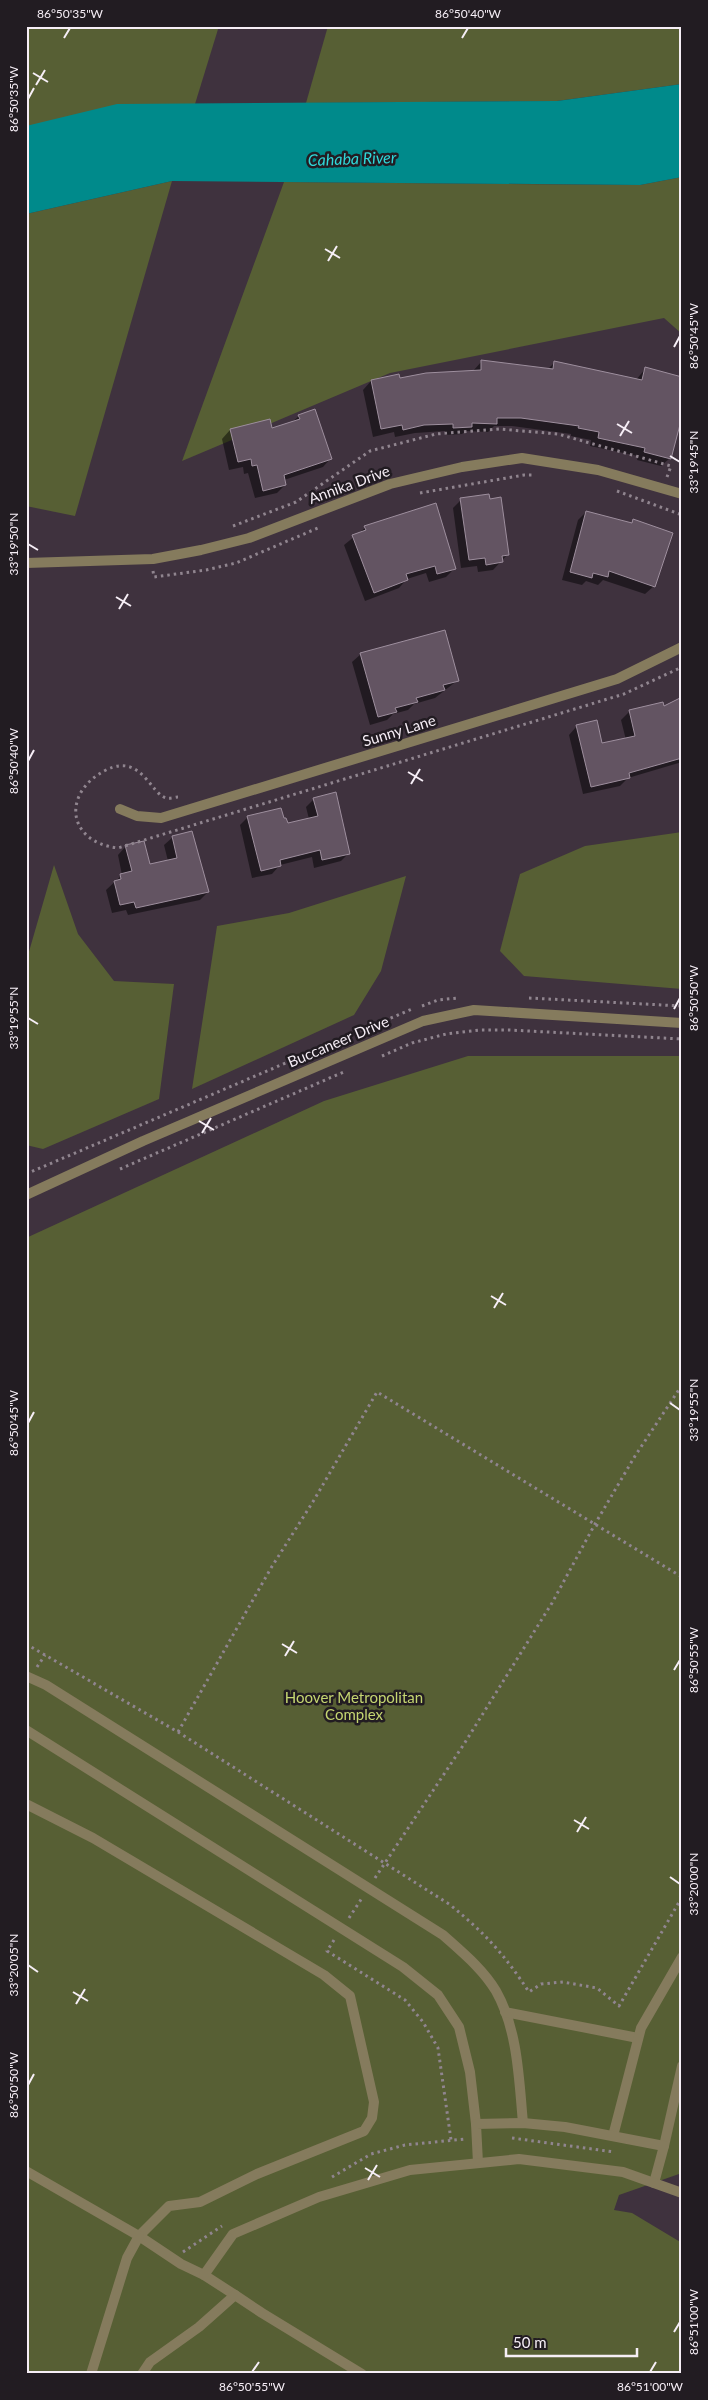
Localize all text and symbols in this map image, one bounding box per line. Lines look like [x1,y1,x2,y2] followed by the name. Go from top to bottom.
[37,6,104,21] text: 86°50'35"W
[435,6,502,21] text: 86°50'40"W
[6,65,21,132] text: 86°50'35"W
[307,147,397,169] water label: Cahaba River
[686,302,701,369] text: 86°50'45"W
[686,431,701,493] text: 33°19'45"N
[306,461,392,507] street label: Annika Drive
[6,513,21,575] text: 33°19'50"N
[360,710,438,750] street label: Sunny Lane
[6,727,21,794] text: 86°50'40"W
[686,964,701,1031] text: 86°50'50"W
[6,987,21,1049] text: 33°19'55"N
[285,1011,392,1070] street label: Buccaneer Drive
[686,1379,701,1441] text: 33°19'55"N
[6,1389,21,1456] text: 86°50'45"W
[686,1626,701,1693] text: 86°50'55"W
[285,1688,423,1723] park label: Hoover Metropolitan Complex
[686,1853,701,1915] text: 33°20'00"N
[6,1934,21,1996] text: 33°20'05"N
[6,2051,21,2118] text: 86°50'50"W
[686,2288,701,2355] text: 86°51'00"W
[506,2325,637,2357] scale bar
[513,2333,547,2351] text: 50 m
[219,2379,286,2394] text: 86°50'55"W
[617,2379,684,2394] text: 86°51'00"W

